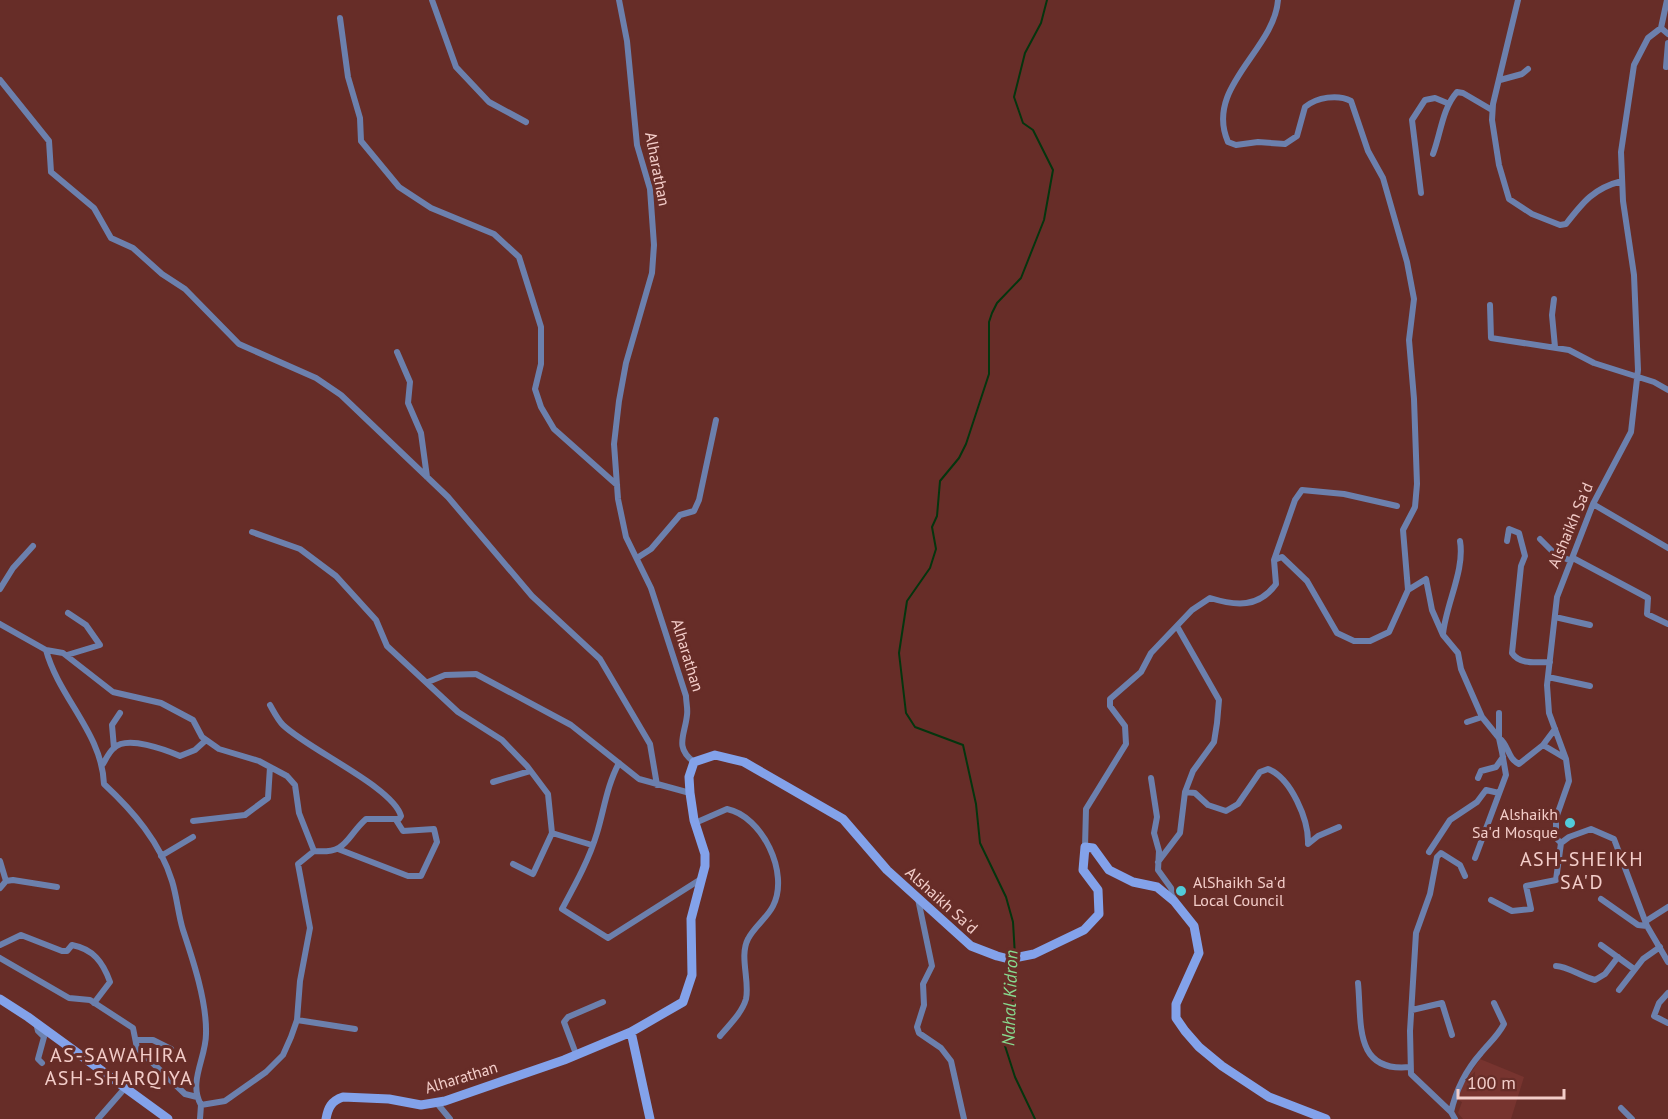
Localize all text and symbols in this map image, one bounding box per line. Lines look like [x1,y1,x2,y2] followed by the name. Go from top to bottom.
[641,130,675,208] street label: Alharathan
[1543,479,1597,571] street label: Alshaikh Sa'd
[667,616,709,694] street label: Alharathan
[1472,804,1558,842] place label: Alshaikh Sa'd Mosque
[1563,816,1577,830] marker: Alshaikh Sa'd Mosque
[1520,846,1644,895] district label: ASH-SHEIKH SA'D
[902,862,982,938] street label: Alshaikh Sa'd
[1193,872,1286,910] place label: AlShaikh Sa'd Local Council
[1174,884,1188,898] marker: AlShaikh Sa'd Local Council
[996,949,1023,1047] water label: Nahal Kidron
[45,1042,193,1091] district label: AS-SAWAHIRA ASH-SHARQIYA
[422,1056,500,1098] street label: Alharathan
[1458,1062,1564,1100] scale bar
[1467,1071,1516,1094] text: 100 m

